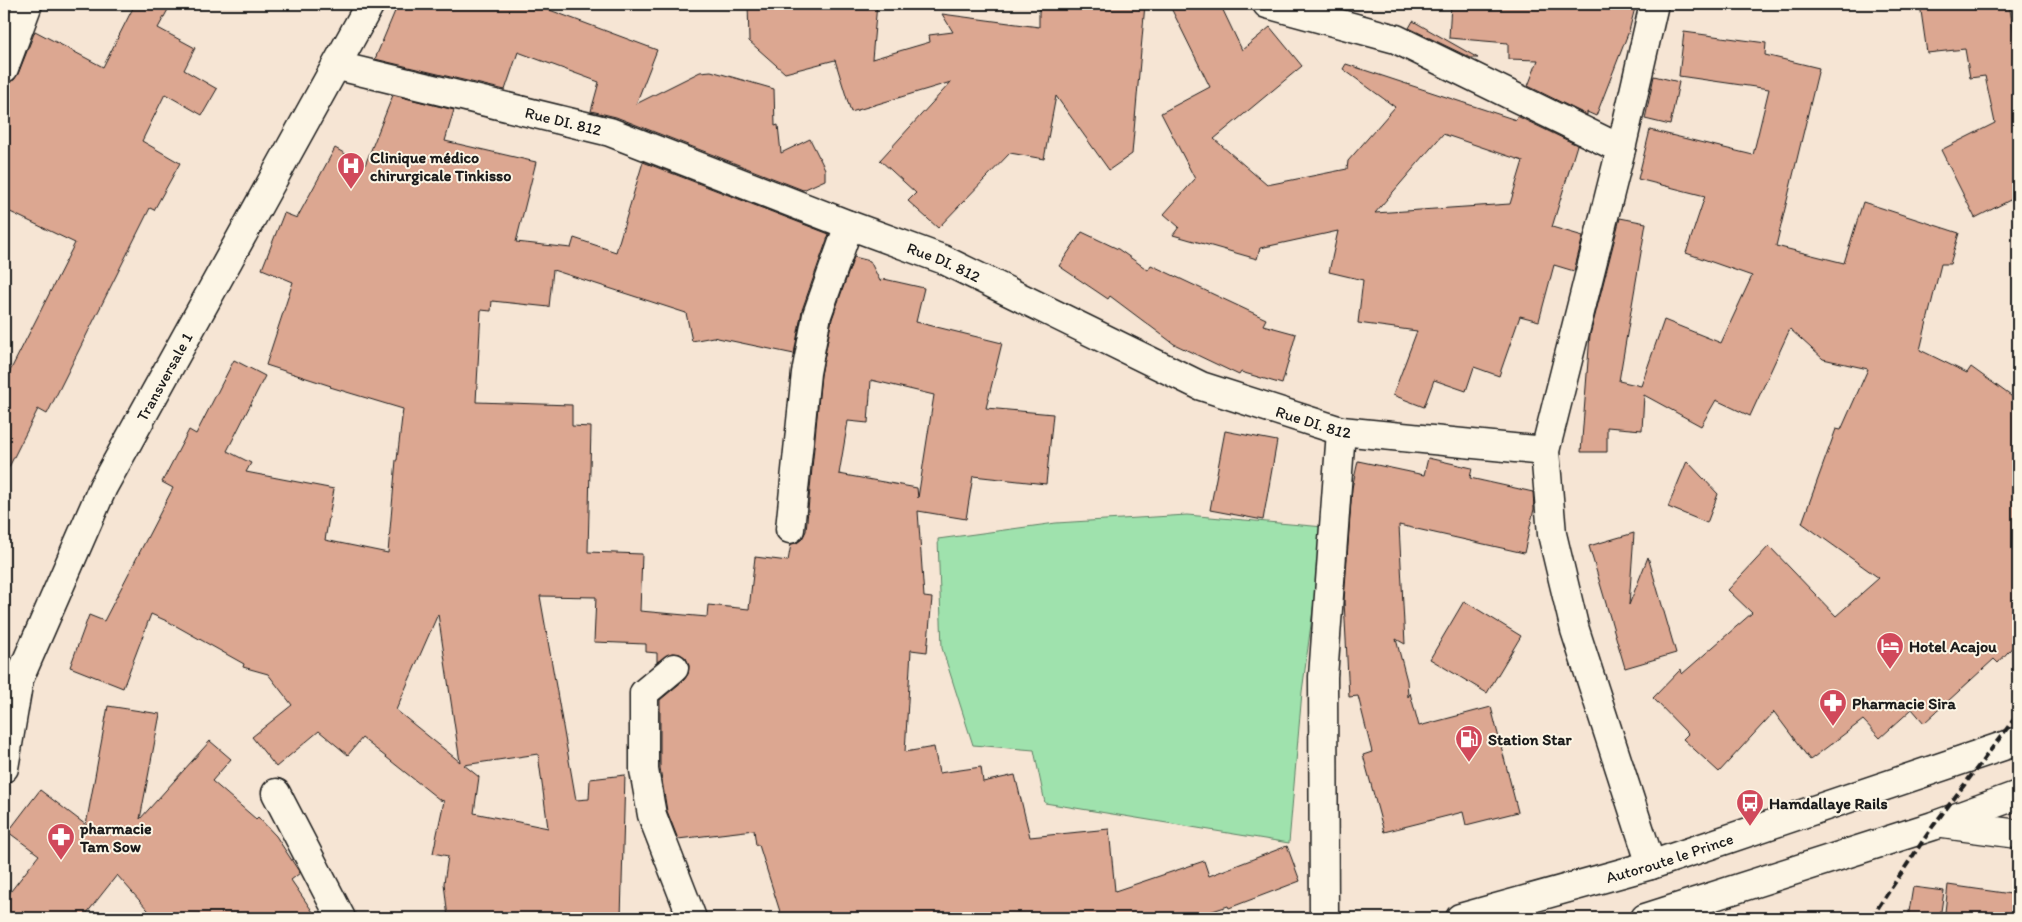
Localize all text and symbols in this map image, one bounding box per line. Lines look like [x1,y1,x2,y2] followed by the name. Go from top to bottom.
[523,102,604,139] street label: Rue DI. 812
[370,148,511,186] place label: Clinique médico chirurgicale Tinkisso
[336,151,366,190] hospital icon: Clinique médico chirurgicale Tinkisso
[905,238,984,286] street label: Rue DI. 812
[132,329,196,424] street label: Transversale 1
[1273,401,1353,442] street label: Rue DI. 812
[1875,631,1905,670] hotel icon: Hotel Acajou
[1909,637,1997,657] place label: Hotel Acajou
[1818,688,1848,727] pharmacy icon: Pharmacie Sira
[1852,694,1956,713] place label: Pharmacie Sira
[1454,724,1484,763] fuel station icon: Station Star
[1488,730,1573,749] place label: Station Star
[1735,788,1765,827] bus stop icon: Hamdallaye Rails
[1769,794,1888,814] place label: Hamdallaye Rails
[79,819,152,856] place label: pharmacie Tam Sow
[46,822,76,861] pharmacy icon: pharmacie Tam Sow
[1604,828,1736,887] street label: Autoroute le Prince

